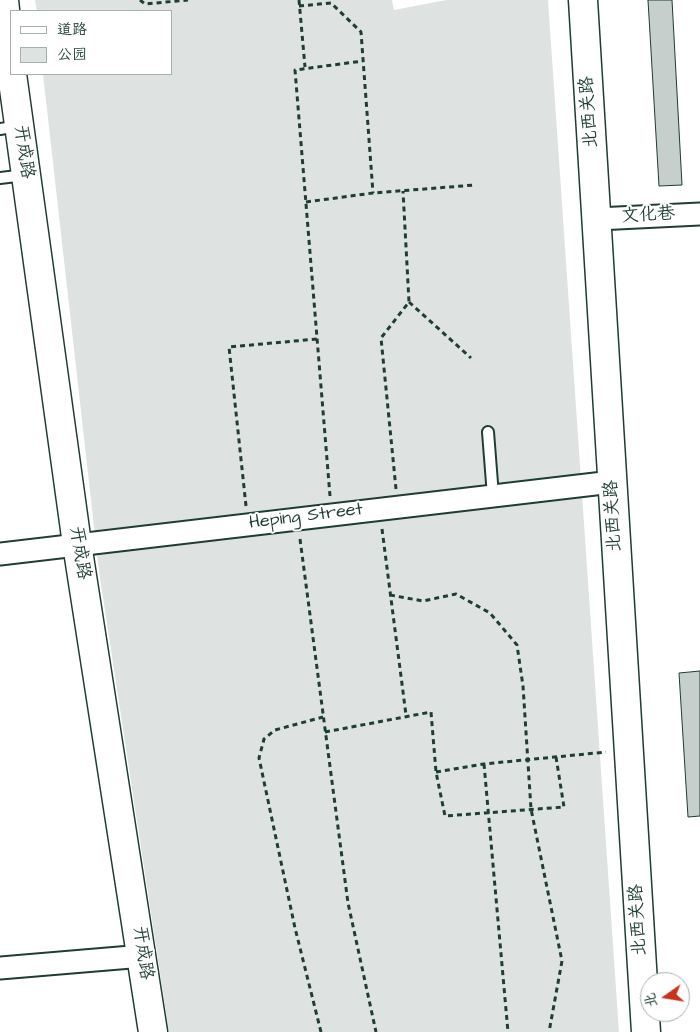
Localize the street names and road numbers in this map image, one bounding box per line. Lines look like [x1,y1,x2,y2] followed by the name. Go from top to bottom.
[577,75,603,149] street label: 北西关路
[9,124,37,180] street label: 开成路
[620,204,676,228] street label: 文化巷
[601,479,627,553] street label: 北西关路
[248,499,364,535] street label: Heping Street
[64,525,94,581] street label: 开成路
[626,883,652,957] street label: 北西关路
[128,925,156,981] street label: 开成路

